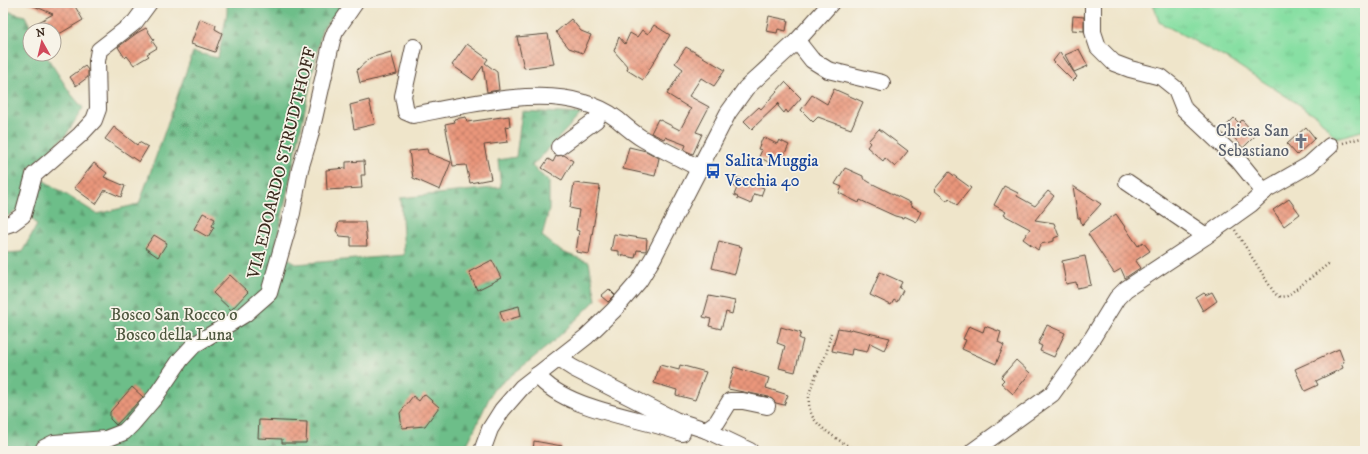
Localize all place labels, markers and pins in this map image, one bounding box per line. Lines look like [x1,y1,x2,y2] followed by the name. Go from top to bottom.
[1216,120,1289,162] place label: Chiesa San Sebastiano
[1292,132,1310,150] church icon: Chiesa San Sebastiano
[724,150,819,192] place label: Salita Muggia Vecchia 40
[704,162,722,180] bus stop icon: Salita Muggia Vecchia 40

